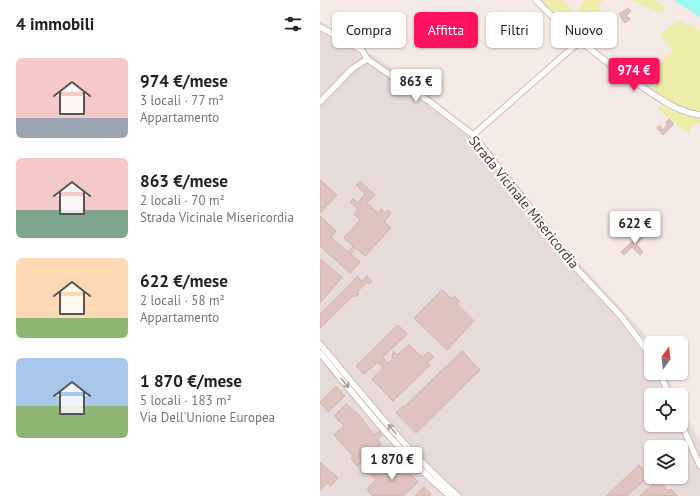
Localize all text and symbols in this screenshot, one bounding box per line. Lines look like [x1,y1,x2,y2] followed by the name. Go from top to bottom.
[332,12,406,48] chip: Compra
[414,12,478,48] chip: Affitta
[486,12,543,48] chip: Filtri
[551,12,617,48] chip: Nuovo
[16,13,94,35] text: 4 immobili
[282,13,304,35] icon: filters
[606,58,662,92] pin: 974 €
[618,62,650,79] text: 974 €
[388,69,444,103] pin: 863 €
[140,70,228,92] text: 974 €/mese
[400,73,432,90] text: 863 €
[48,74,96,122] icon: home
[140,92,224,109] text: 3 locali · 77 m²
[140,109,219,126] text: Appartamento
[465,132,583,272] street label: Strada Vicinale Misericordia
[140,170,228,192] text: 863 €/mese
[48,174,96,222] icon: home
[140,192,225,209] text: 2 locali · 70 m²
[140,209,294,226] text: Strada Vicinale Misericordia
[607,211,663,245] pin: 622 €
[619,215,651,232] text: 622 €
[140,270,228,292] text: 622 €/mese
[48,274,96,322] icon: home
[140,292,225,309] text: 2 locali · 58 m²
[140,309,219,326] text: Appartamento
[644,336,688,380] north arrow
[644,336,688,484] map controls
[140,370,242,392] text: 1 870 €/mese
[48,374,96,422] icon: home
[341,378,350,389] one-way arrow
[644,388,688,432] button: locate
[140,392,232,409] text: 5 locali · 183 m²
[140,409,275,426] text: Via Dell'Unione Europea
[387,423,396,434] one-way arrow
[644,440,688,484] button: layers
[355,447,429,481] pin: 1 870 €
[370,451,414,468] text: 1 870 €

